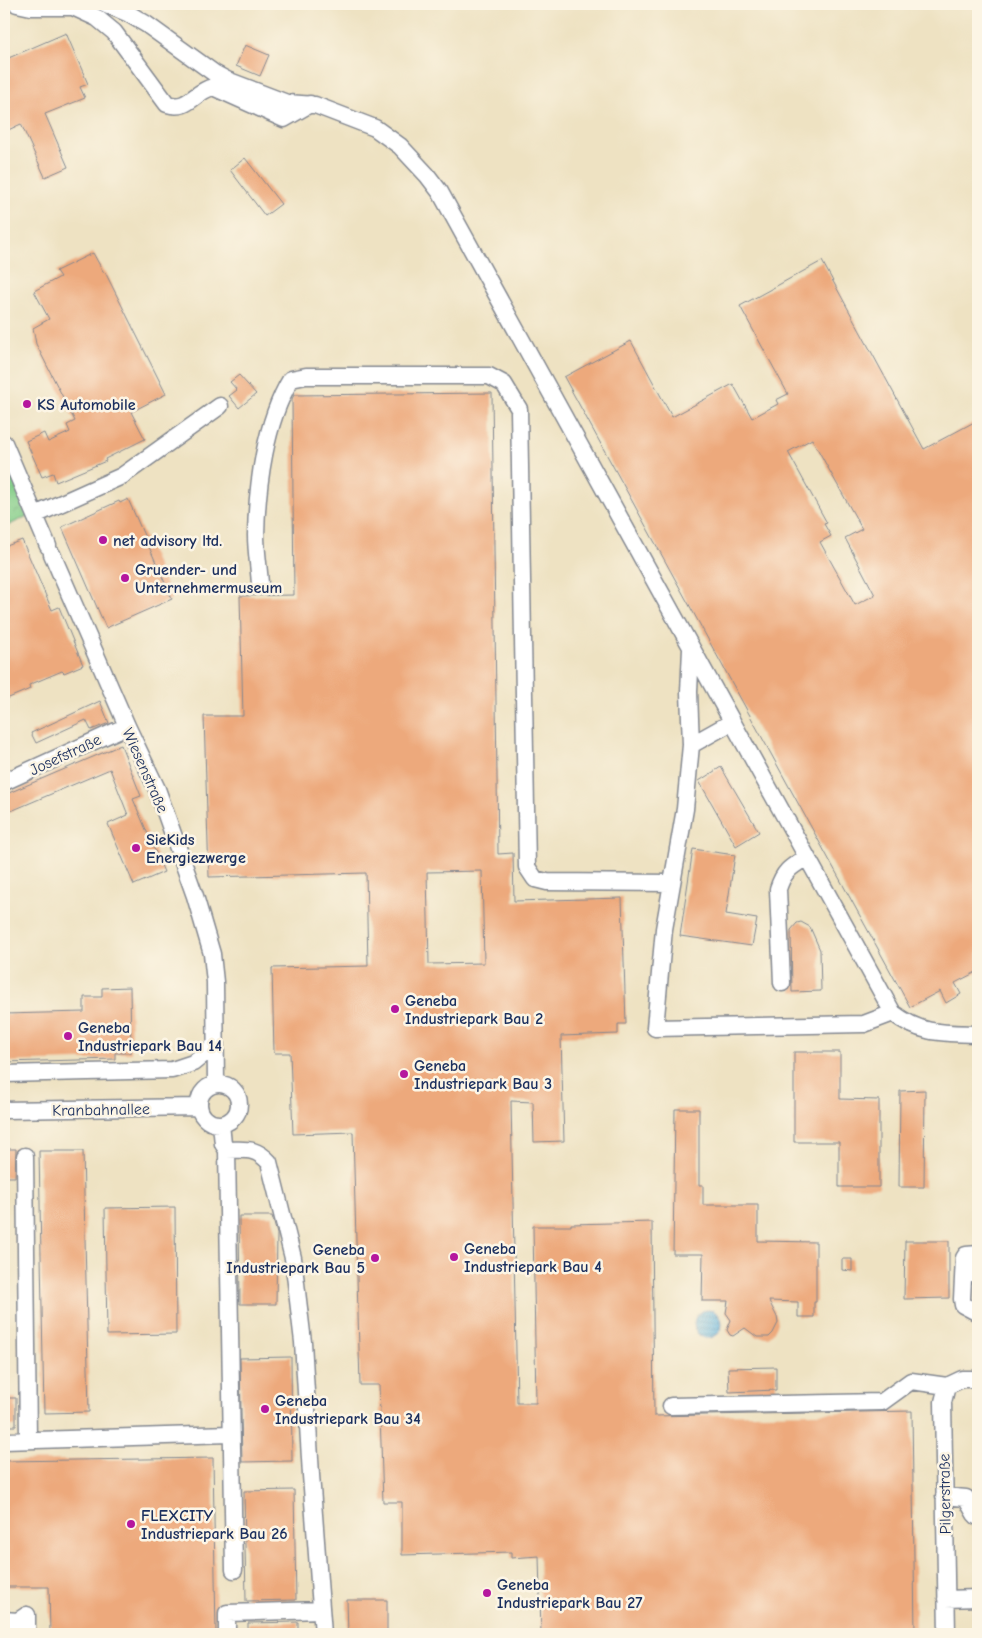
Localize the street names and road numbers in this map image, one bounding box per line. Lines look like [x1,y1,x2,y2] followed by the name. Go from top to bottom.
[118,725,172,816] street label: Wiesenstraße
[27,731,104,779] street label: Josefstraße
[52,1100,150,1120] street label: Kranbahnallee
[935,1453,955,1535] street label: Pilgerstraße

